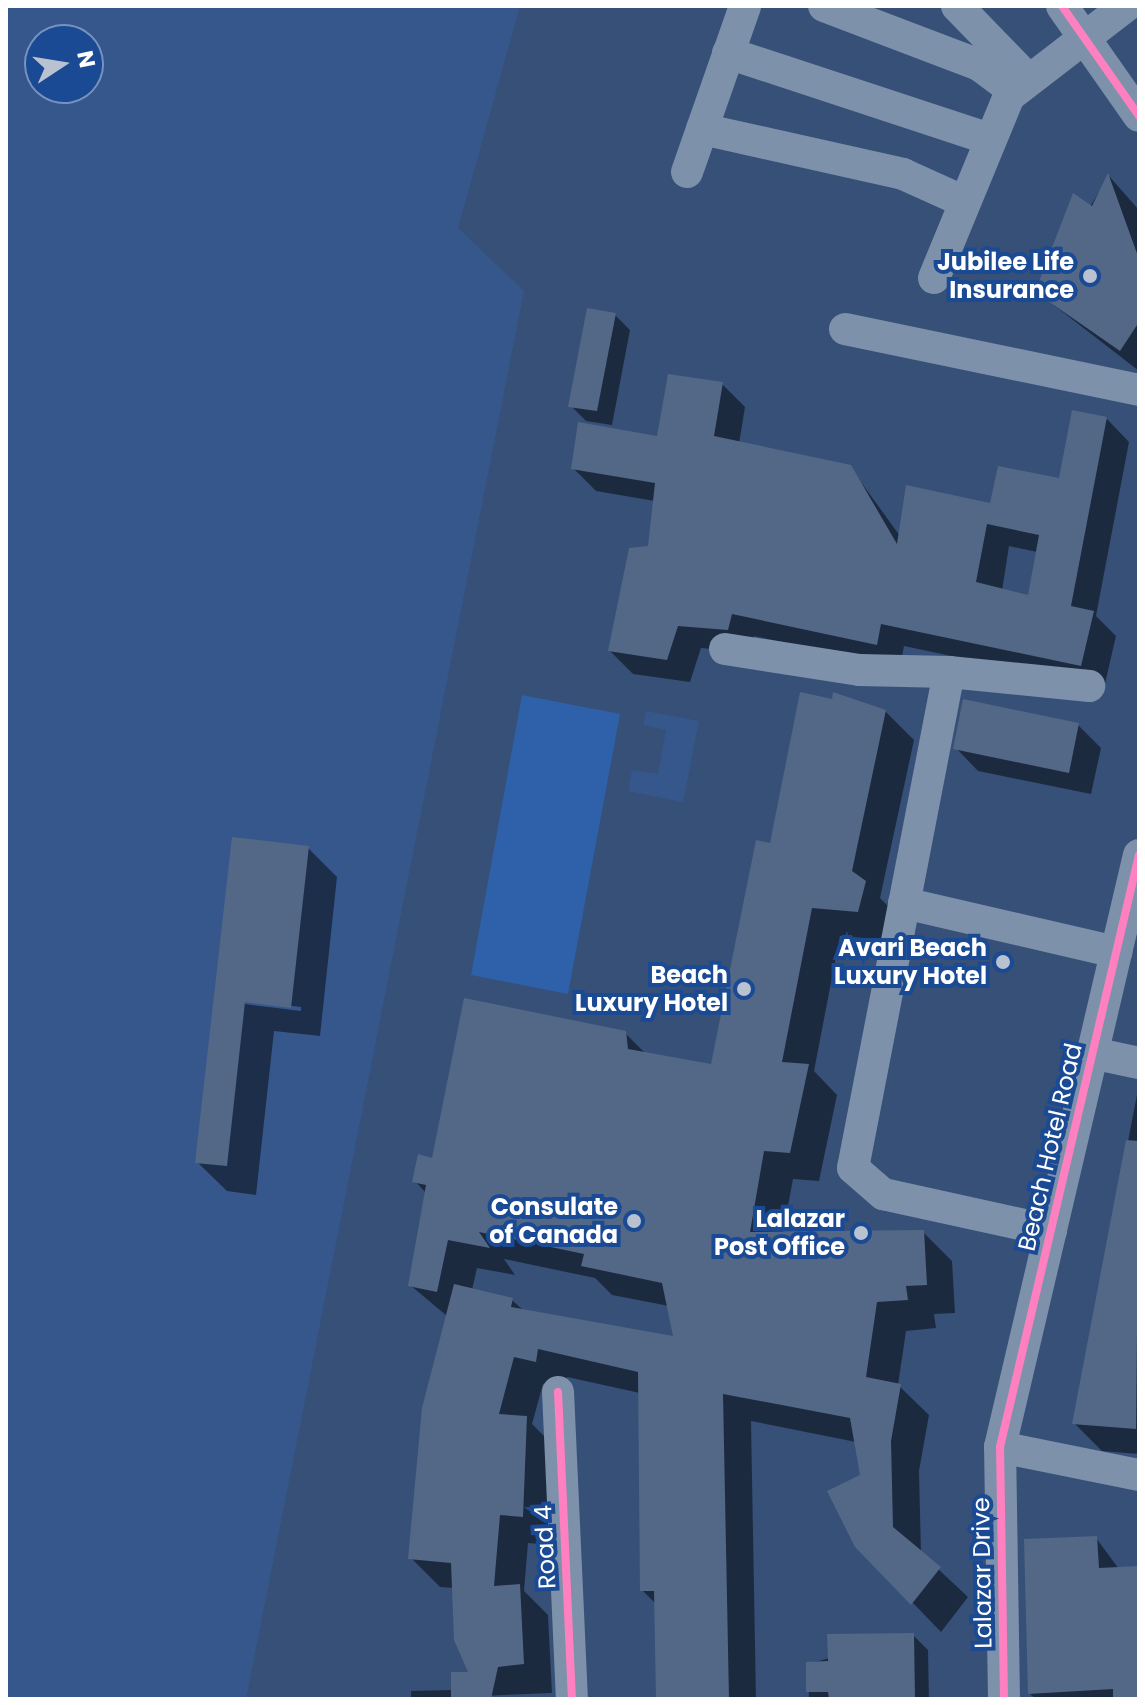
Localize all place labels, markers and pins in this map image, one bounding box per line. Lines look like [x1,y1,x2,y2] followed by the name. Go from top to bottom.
[937,248,1074,304] place label: Jubilee Life Insurance
[1081,267,1099,285] marker: Jubilee Life Insurance
[834,934,987,990] place label: Avari Beach Luxury Hotel
[994,953,1012,971] marker: Avari Beach Luxury Hotel
[575,961,728,1017] place label: Beach Luxury Hotel
[735,980,753,998] marker: Beach Luxury Hotel
[489,1193,618,1249] place label: Consulate of Canada
[714,1205,845,1261] place label: Lalazar Post Office
[625,1212,643,1230] marker: Consulate of Canada
[852,1224,870,1242] marker: Lalazar Post Office

